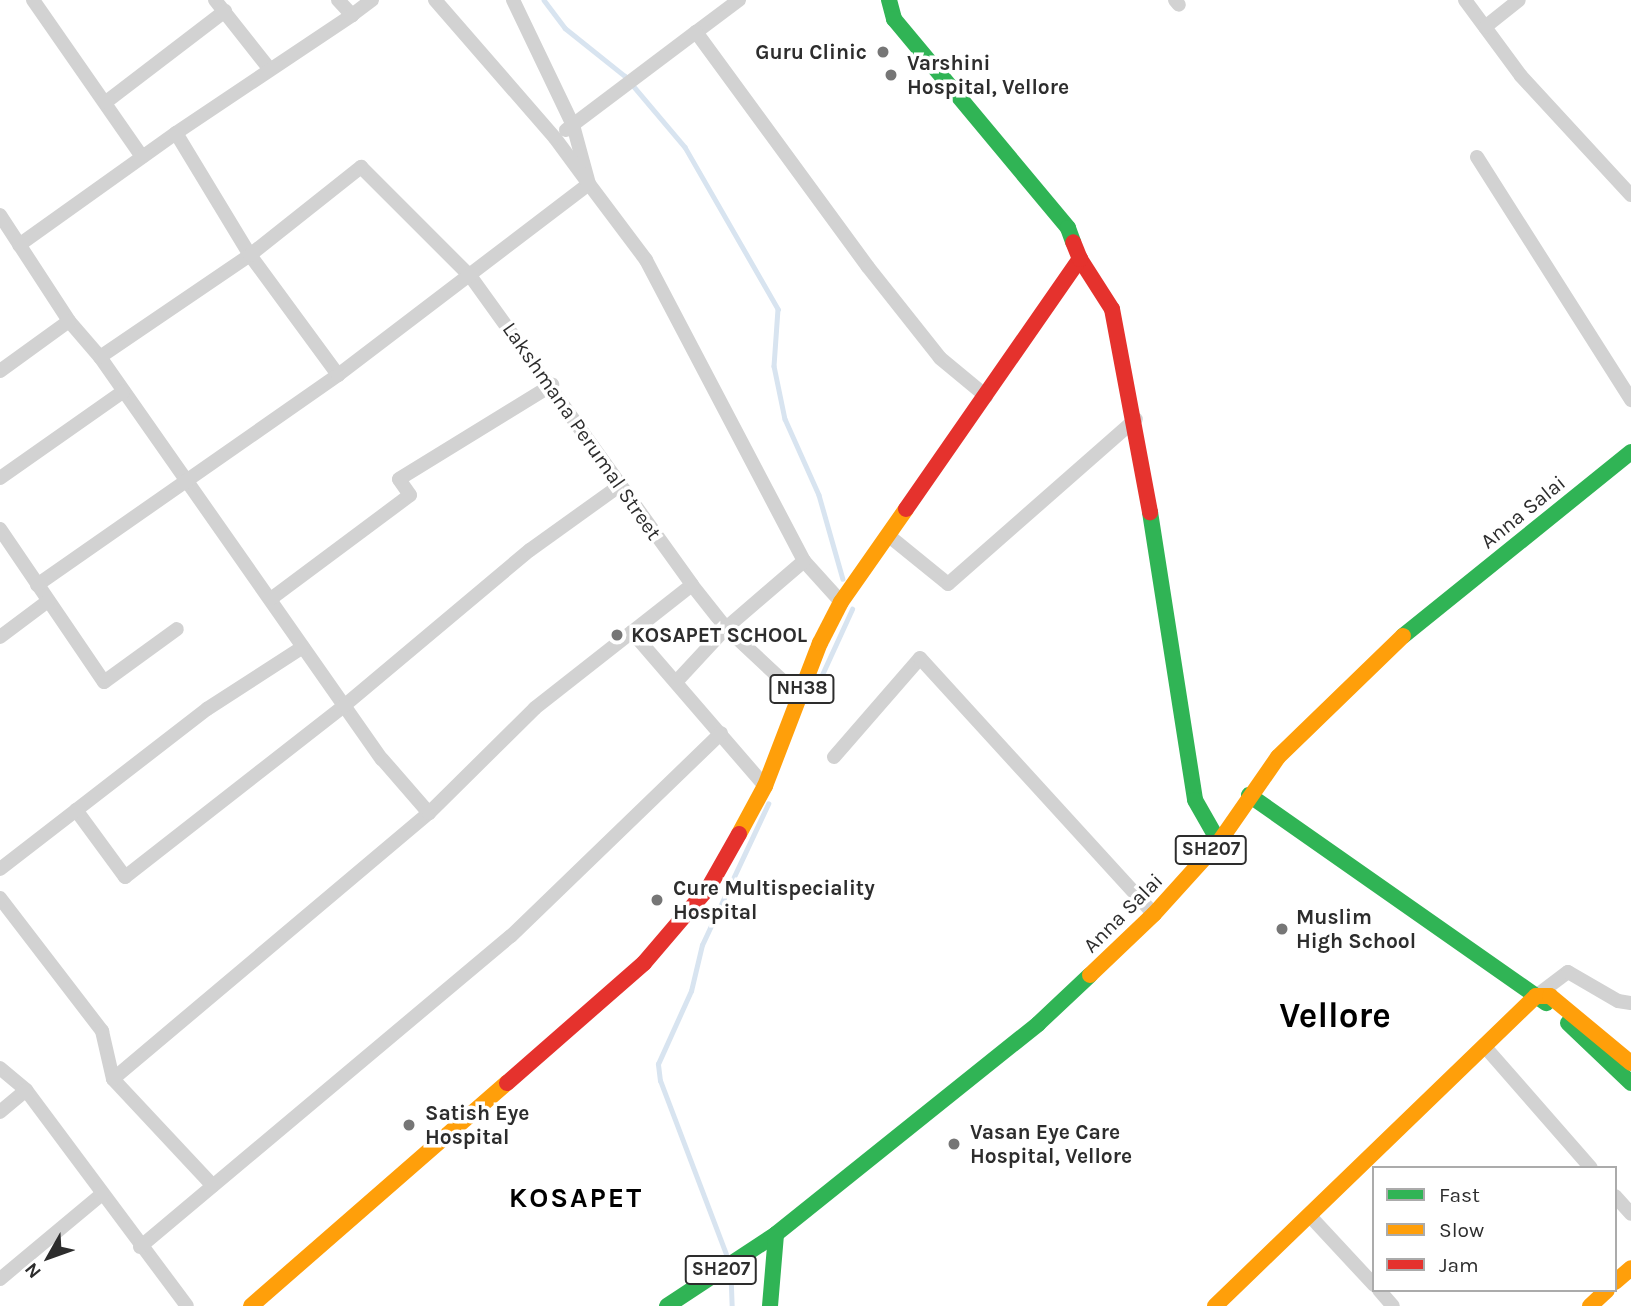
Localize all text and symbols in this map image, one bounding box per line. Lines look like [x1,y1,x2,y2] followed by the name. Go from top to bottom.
[755,39,867,65] place label: Guru Clinic
[873,42,893,62] marker: Guru Clinic
[907,50,1069,100] place label: Varshini Hospital, Vellore
[881,65,901,85] marker: Varshini Hospital, Vellore
[497,317,667,545] street label: Lakshmana Perumal Street
[1475,470,1571,554] street label: Anna Salai
[631,622,807,648] place label: KOSAPET SCHOOL
[609,627,625,643] marker: KOSAPET SCHOOL
[769,674,835,704] road number: NH38
[1174,834,1248,866] road number: SH207
[1078,868,1168,958] street label: Anna Salai
[673,875,875,925] place label: Cure Multispeciality Hospital
[647,890,667,910] marker: Cure Multispeciality Hospital
[1296,904,1416,954] place label: Muslim High School
[1274,921,1290,937] marker: Muslim High School
[1279,995,1391,1037] district label: Vellore
[425,1100,529,1150] place label: Satish Eye Hospital
[399,1115,419,1135] marker: Satish Eye Hospital
[970,1119,1132,1169] place label: Vasan Eye Care Hospital, Vellore
[944,1134,964,1154] marker: Vasan Eye Care Hospital, Vellore
[1372,1166,1617,1292] legend
[510,1181,642,1215] district label: KOSAPET
[1439,1183,1480,1207] text: Fast
[1439,1218,1484,1242] text: Slow
[14,1222,84,1292] north arrow
[1439,1253,1479,1277] text: Jam
[684,1254,758,1286] road number: SH207
[20,1258,46,1283] text: N

